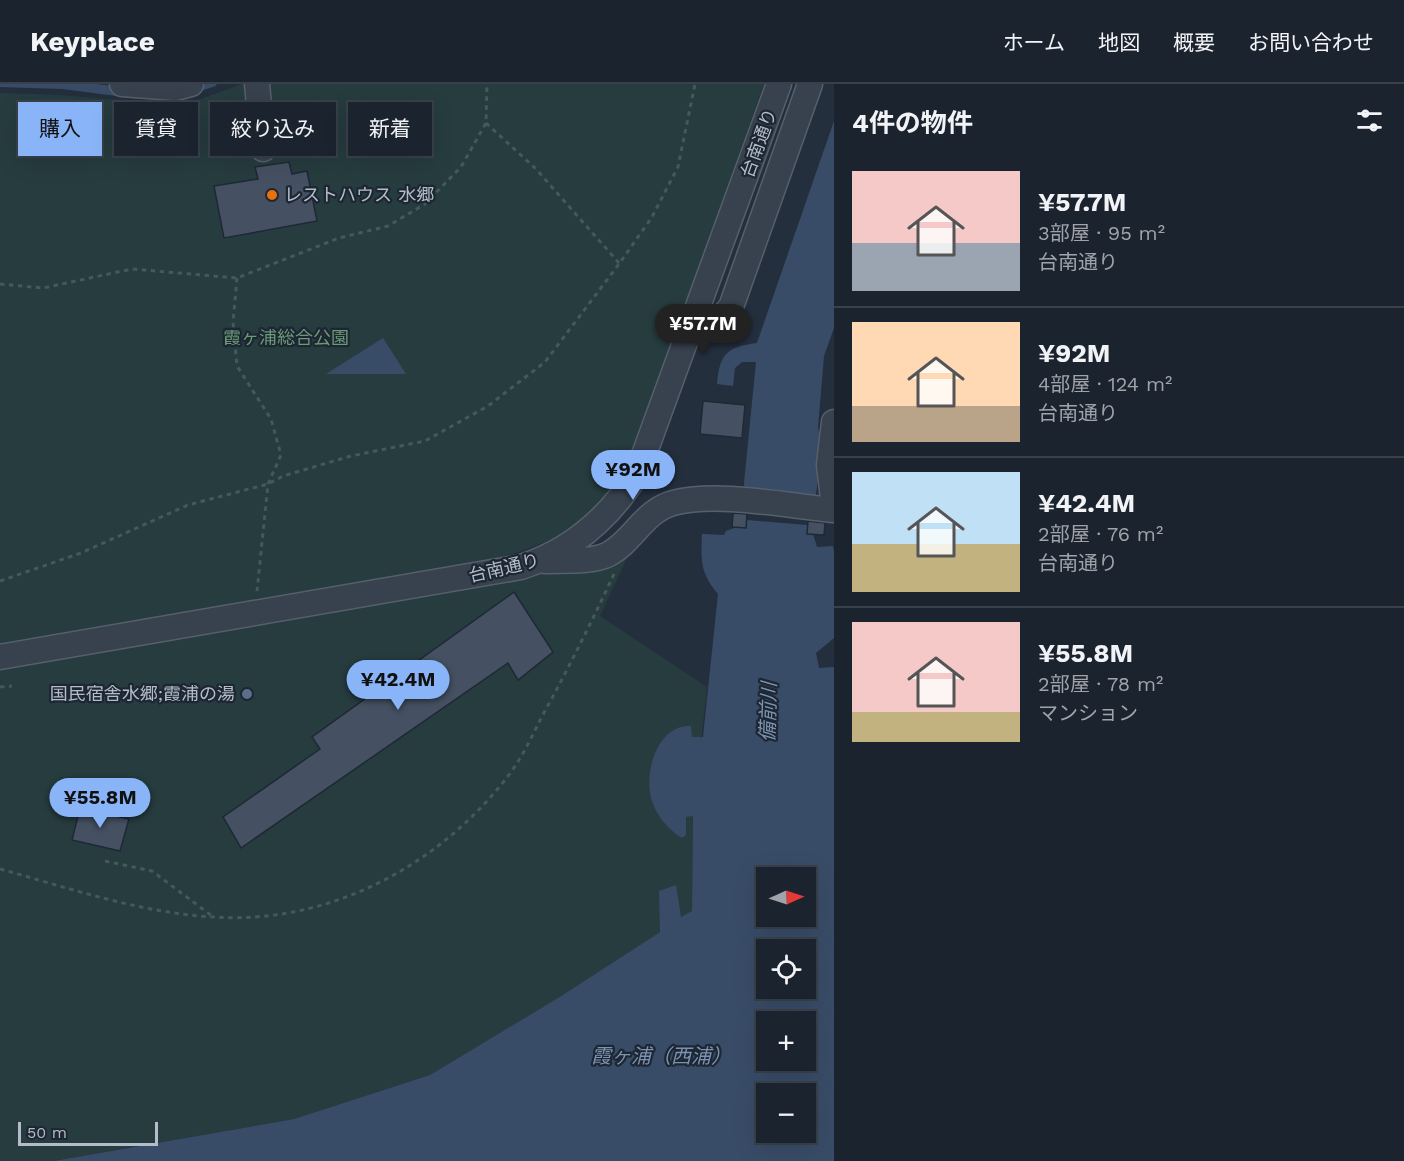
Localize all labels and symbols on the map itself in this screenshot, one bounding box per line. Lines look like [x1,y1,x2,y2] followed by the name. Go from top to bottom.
[736,105,781,180] street label: 台南通り
[284,184,434,205] place label: レストハウス 水郷
[265,188,279,202] marker: レストハウス 水郷
[654,304,752,355] pin: ¥57.7M
[223,327,349,348] park label: 霞ヶ浦総合公園
[597,450,669,501] pin: ¥92M
[466,549,541,586] street label: 台南通り
[349,660,447,711] pin: ¥42.4M
[755,680,781,742] water label: 備前川
[50,683,235,704] place label: 国民宿舎水郷;霞浦の湯
[240,687,254,701] marker: 国民宿舎水郷;霞浦の湯
[51,778,149,829] pin: ¥55.8M
[756,867,816,927] north arrow
[591,1044,731,1068] water label: 霞ヶ浦（西浦）
[18,1119,158,1146] scale bar

